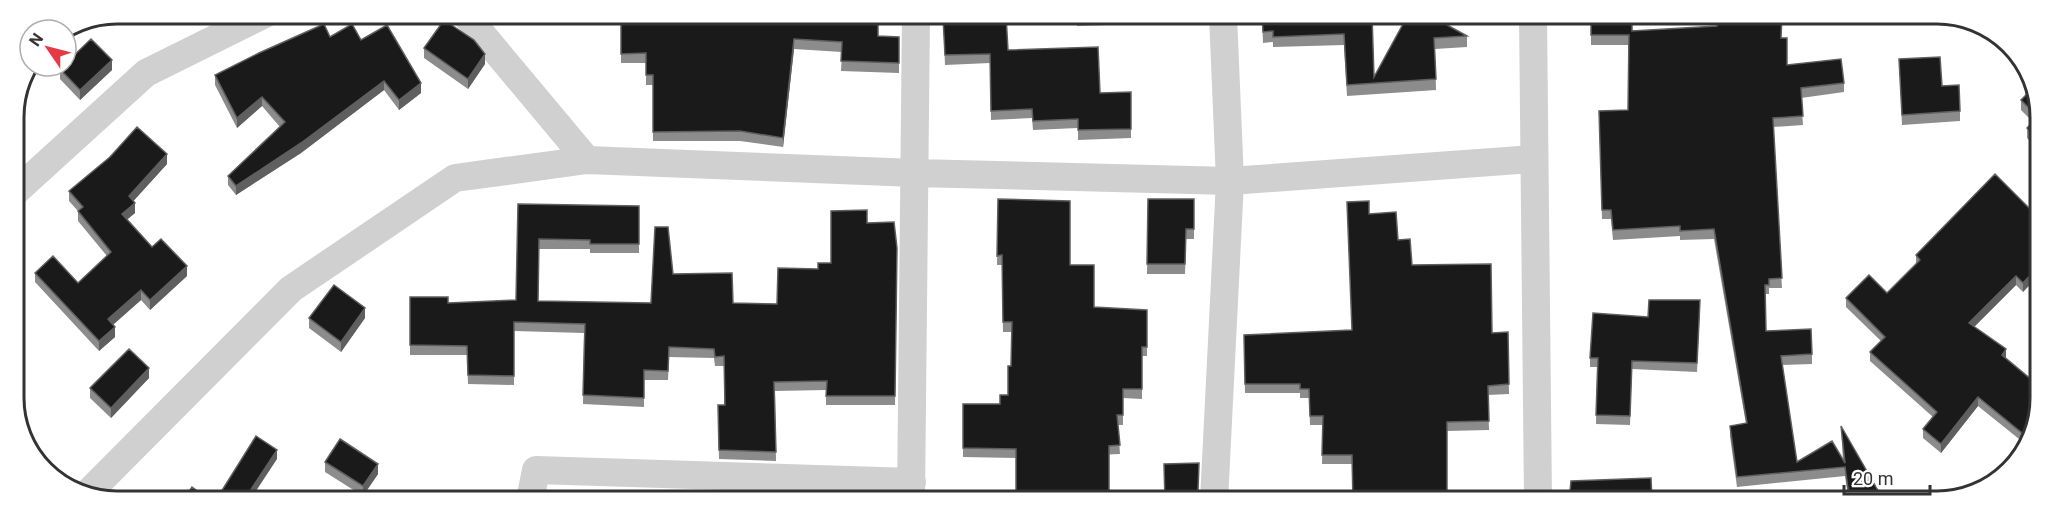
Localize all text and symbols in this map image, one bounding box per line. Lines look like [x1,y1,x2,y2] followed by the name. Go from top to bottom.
[18,18,78,78] north arrow
[25,30,47,50] text: N
[1844,458,1930,496] scale bar
[1853,468,1893,489] text: 20 m

